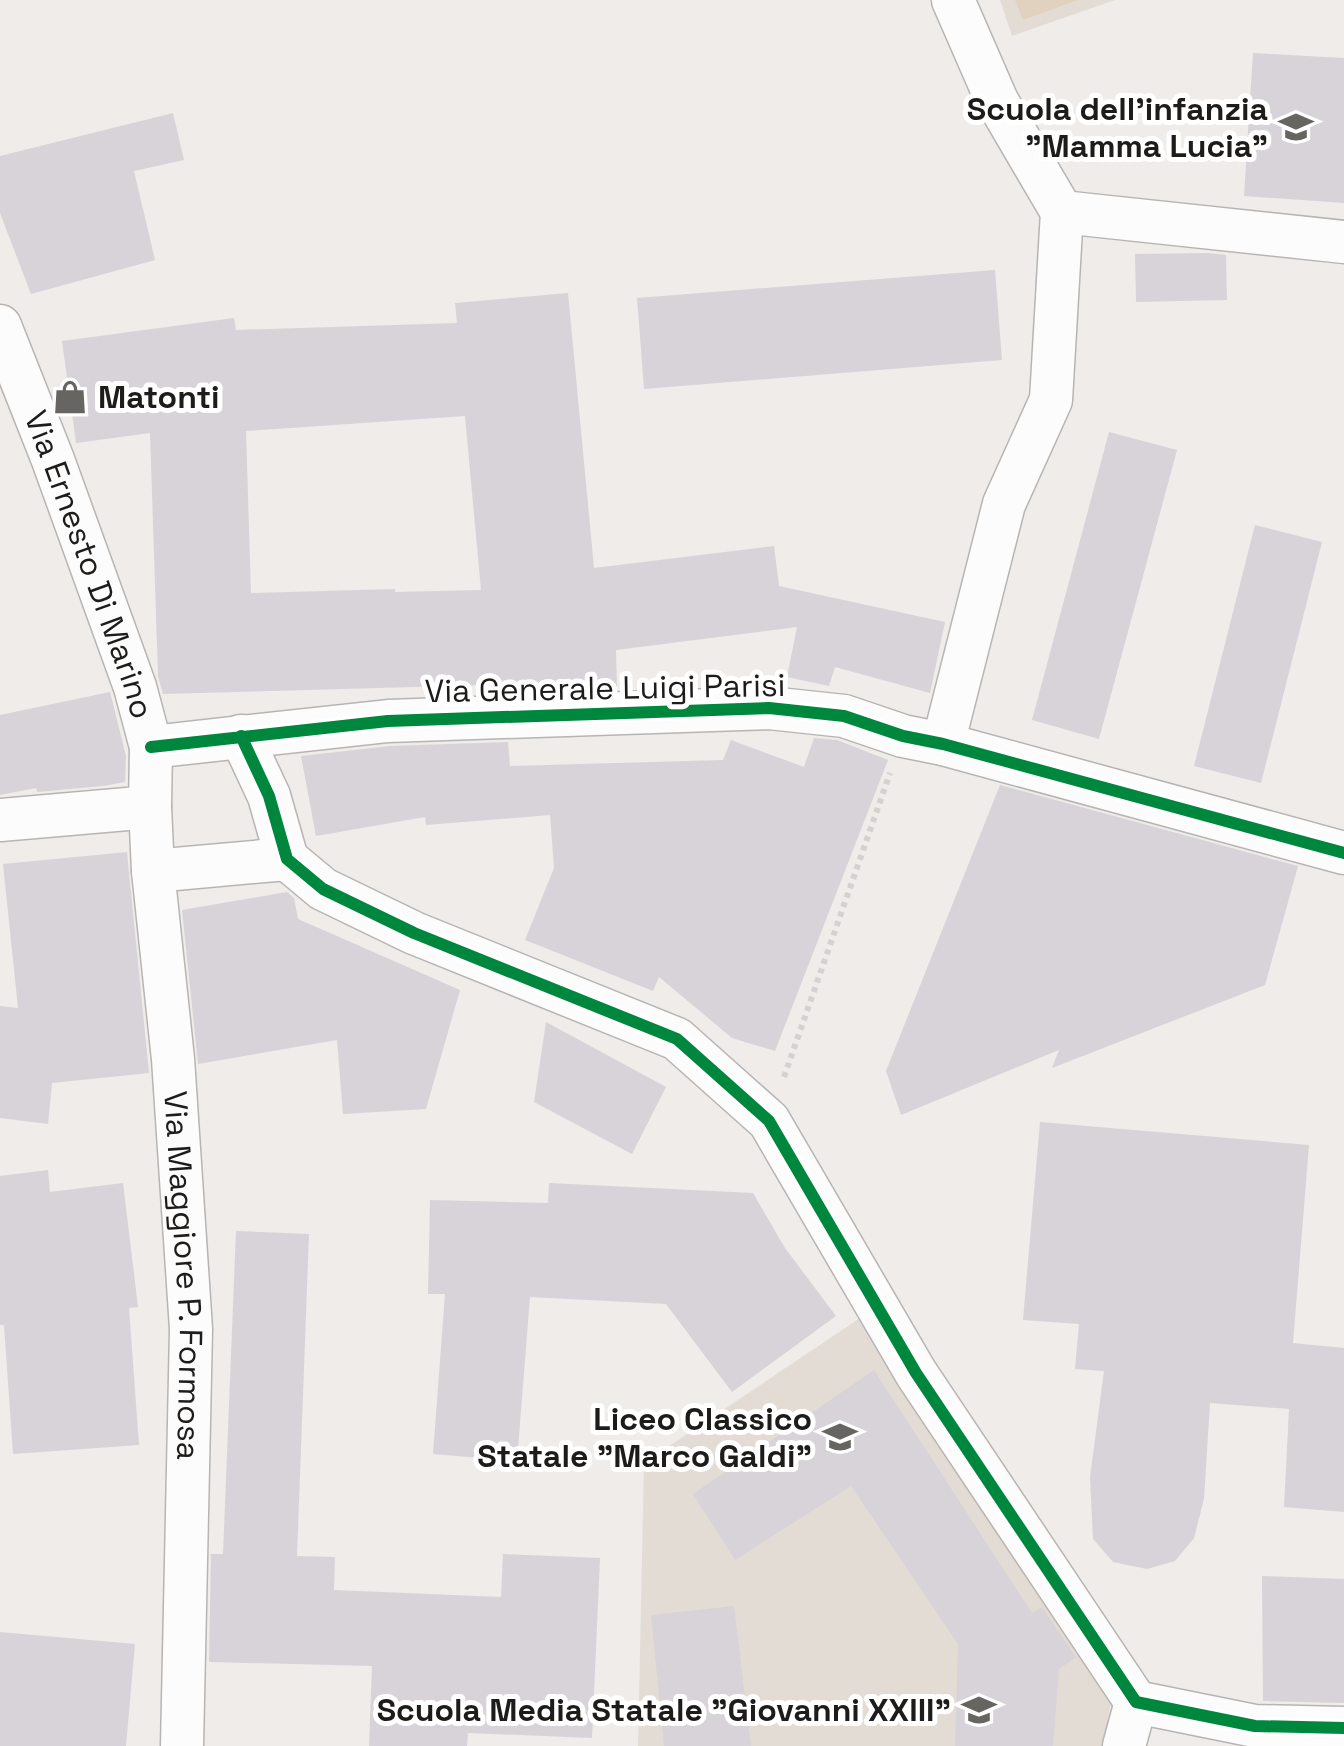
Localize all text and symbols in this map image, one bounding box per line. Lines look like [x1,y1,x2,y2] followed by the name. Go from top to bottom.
[967,89,1268,166] place label: Scuola dell'infanzia "Mamma Lucia"
[1277,108,1315,146] school or university icon: Scuola dell'infanzia "Mamma Lucia"
[98,377,220,417] place label: Matonti
[51,378,89,416] shop icon: Matonti
[16,405,163,723] street label: Via Ernesto Di Marino
[424,665,786,711] street label: Via Generale Luigi Parisi
[155,1090,211,1461] street label: Via Maggiore P. Formosa
[477,1399,812,1476] place label: Liceo Classico Statale "Marco Galdi"
[821,1418,859,1456] school or university icon: Liceo Classico Statale "Marco Galdi"
[377,1690,951,1730] place label: Scuola Media Statale "Giovanni XXIII"
[960,1691,998,1729] school or university icon: Scuola Media Statale "Giovanni XXIII"

